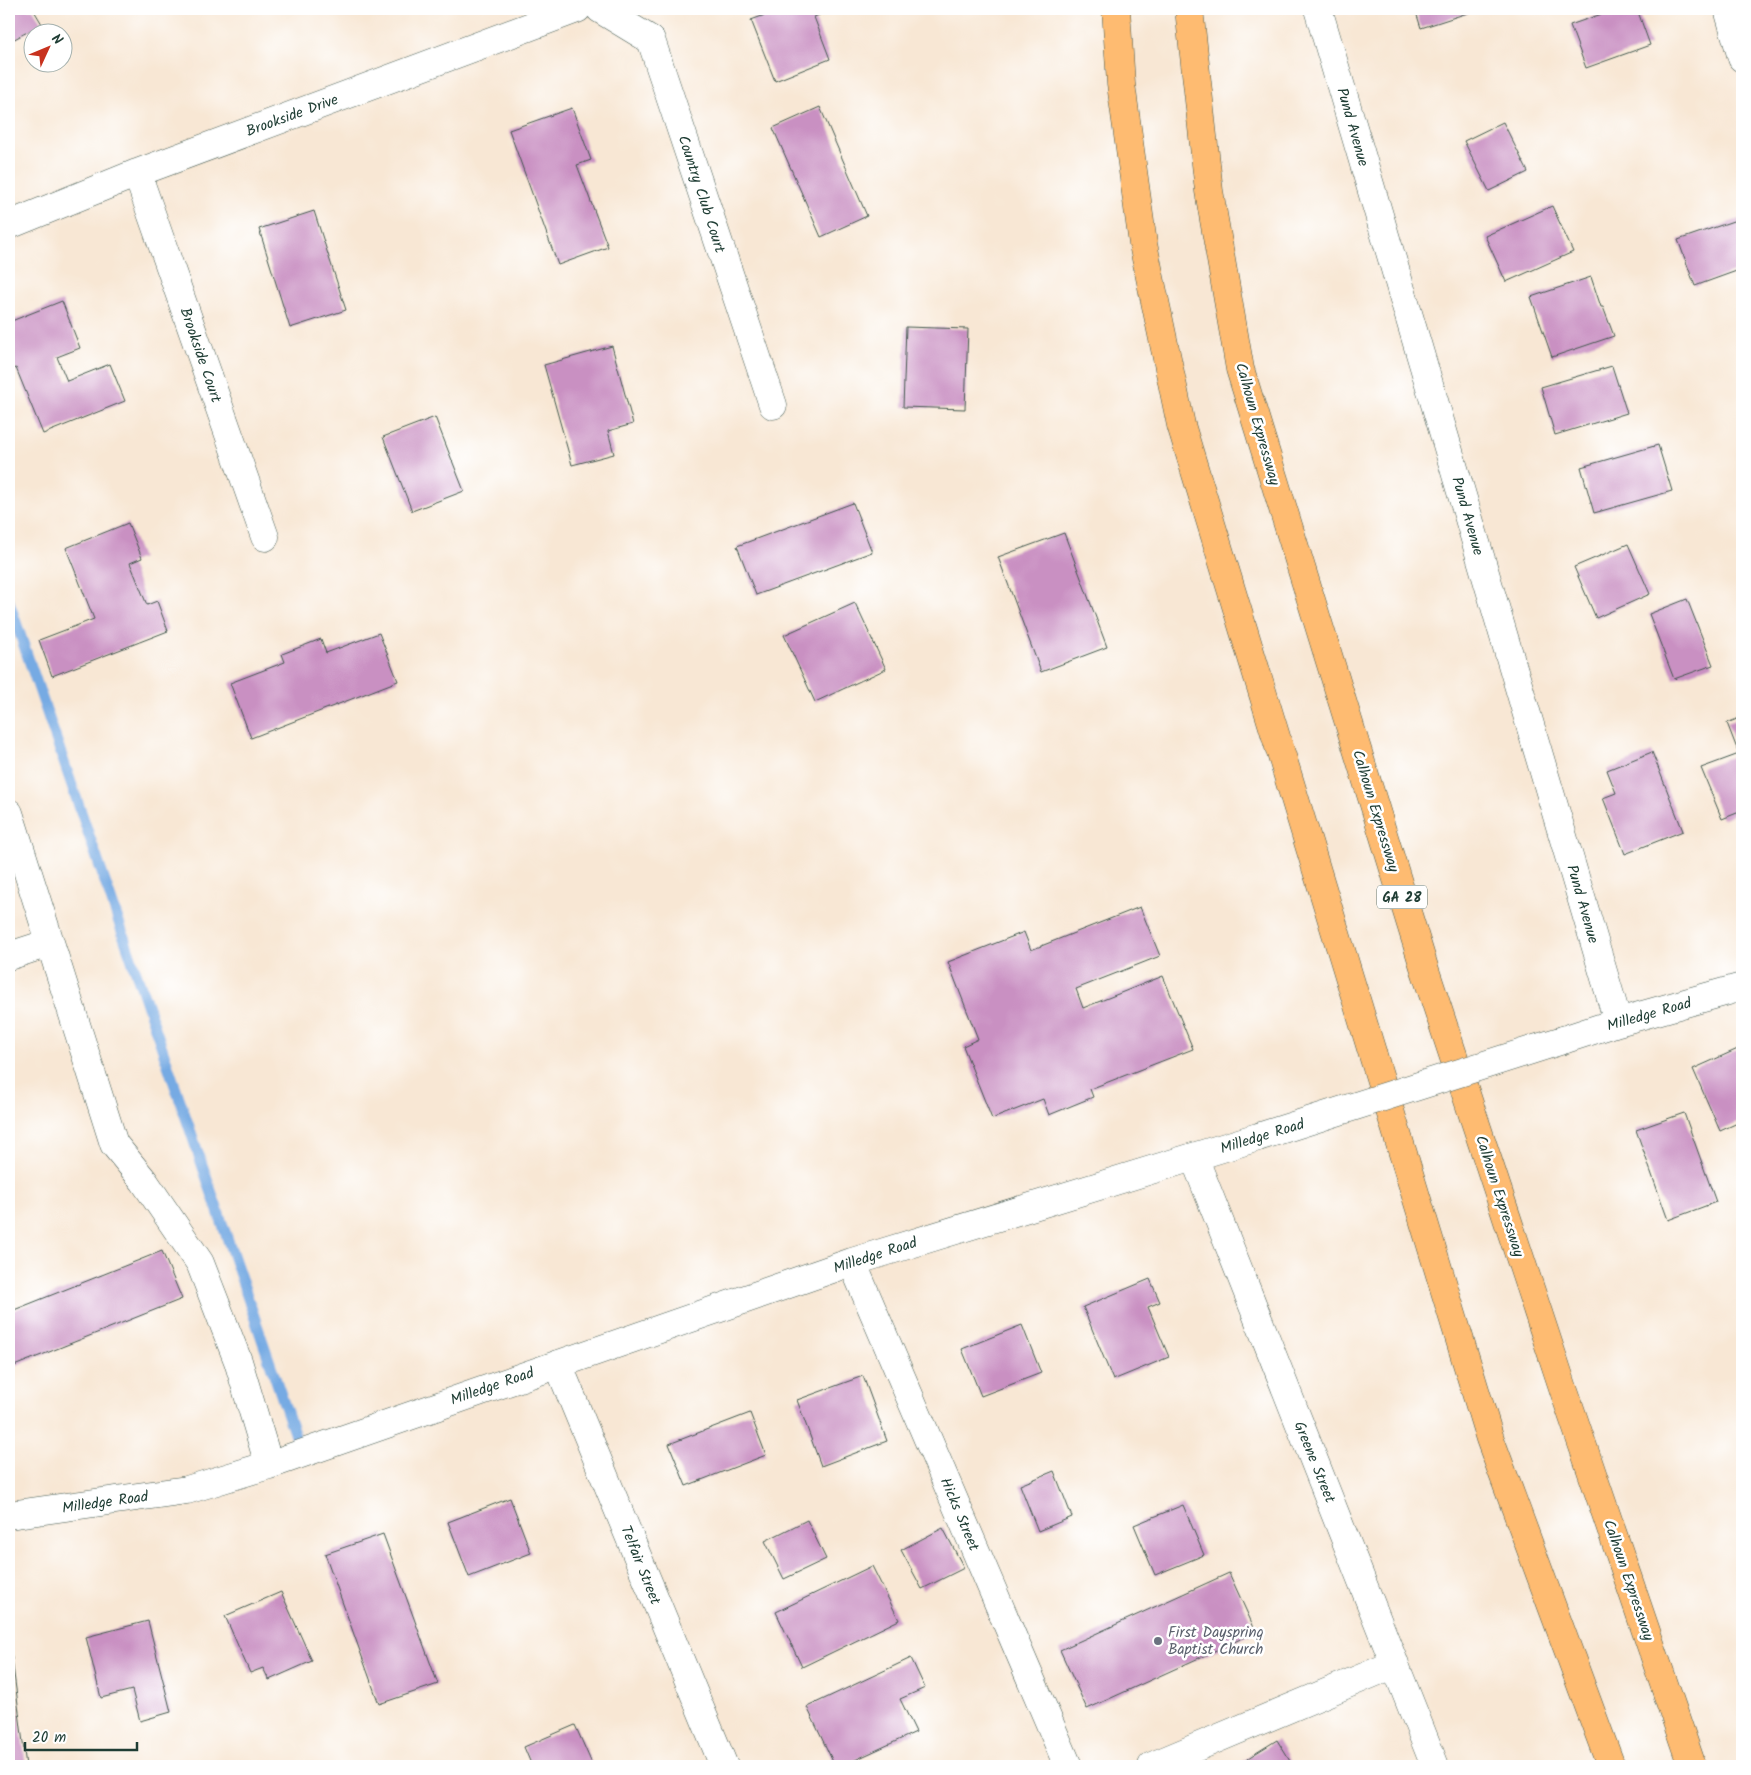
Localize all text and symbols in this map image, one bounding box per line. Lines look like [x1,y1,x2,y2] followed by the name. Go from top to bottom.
[22,22,72,72] north arrow
[46,29,68,51] text: N
[1329,85,1375,170] street label: Pund Avenue
[243,88,342,144] street label: Brookside Drive
[671,132,731,256] street label: Country Club Court
[173,305,228,406] street label: Brookside Court
[1228,360,1286,489] street label: Calhoun Expressway
[1444,474,1490,559] street label: Pund Avenue
[1345,747,1405,876] street label: Calhoun Expressway
[1559,862,1605,947] street label: Pund Avenue
[1377,886,1427,909] road number: GA 28
[1604,991,1695,1038] street label: Milledge Road
[1217,1113,1308,1161] street label: Milledge Road
[1468,1132,1530,1261] street label: Calhoun Expressway
[830,1231,921,1281] street label: Milledge Road
[447,1361,538,1412] street label: Milledge Road
[1287,1418,1341,1507] street label: Greene Street
[933,1474,985,1555] street label: Hicks Street
[60,1485,150,1521] street label: Milledge Road
[1596,1516,1660,1645] street label: Calhoun Expressway
[613,1522,667,1609] street label: Telfair Street
[1168,1621,1264,1662] place label: First Dayspring Baptist Church
[1152,1635,1164,1647] marker: First Dayspring Baptist Church
[25,1720,138,1752] scale bar
[32,1726,66,1750] text: 20 m

